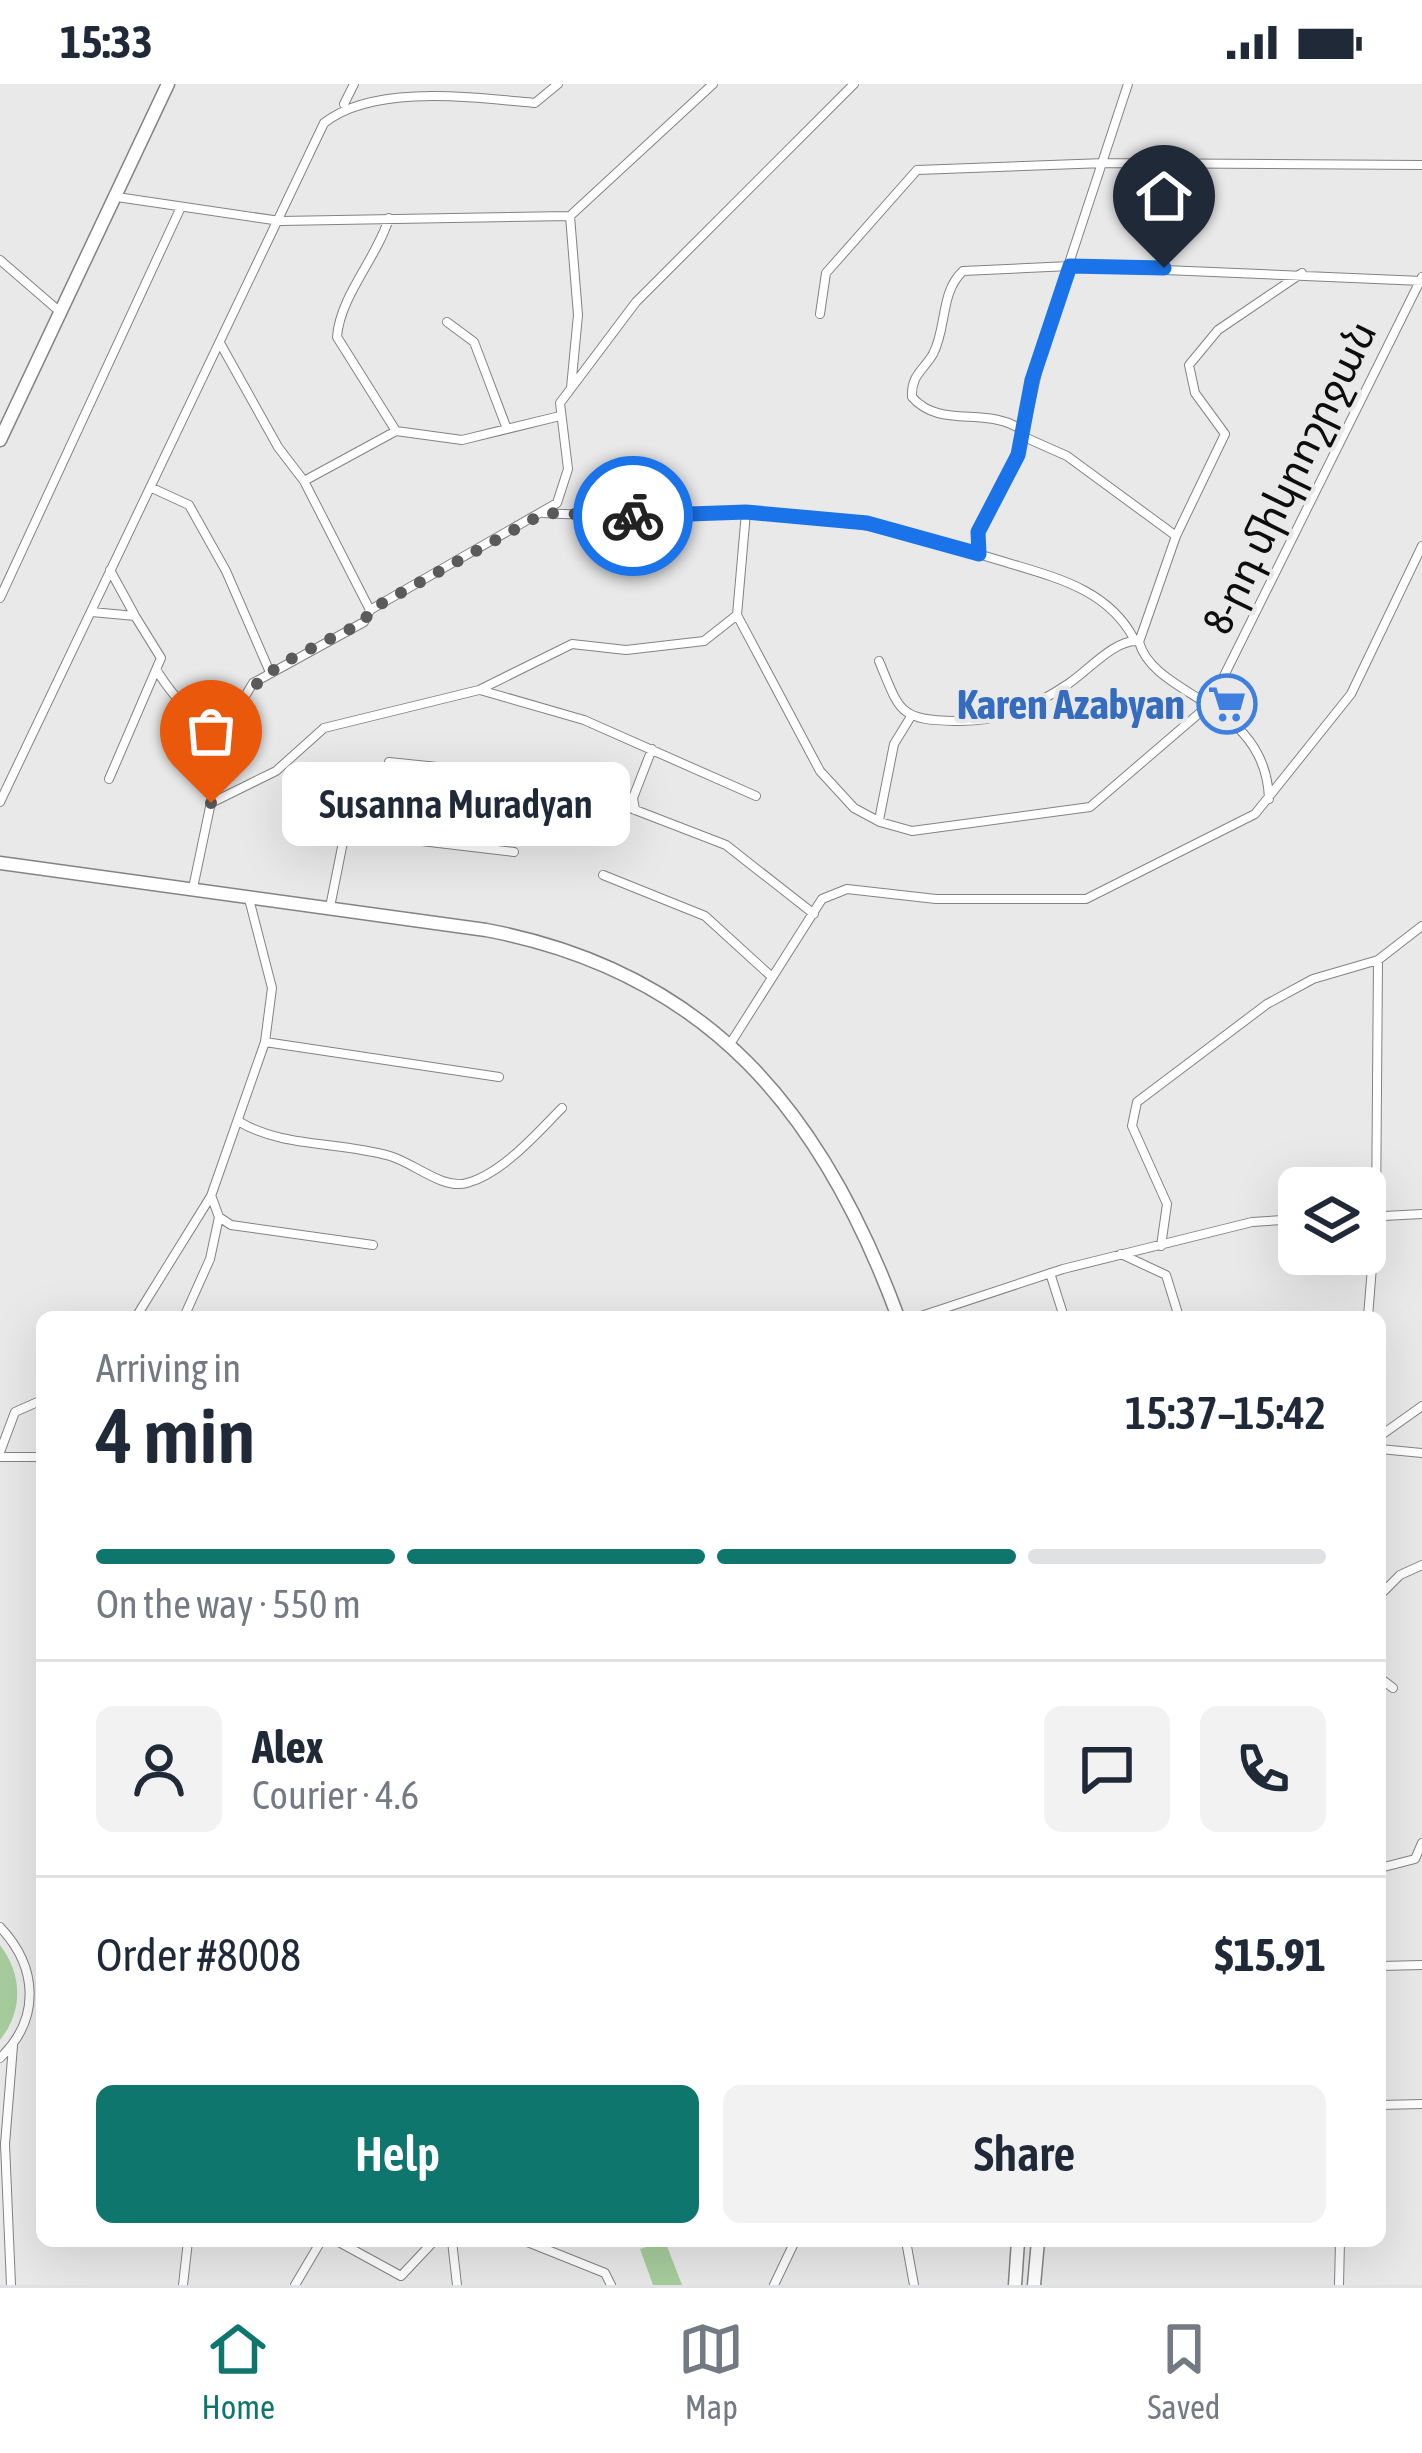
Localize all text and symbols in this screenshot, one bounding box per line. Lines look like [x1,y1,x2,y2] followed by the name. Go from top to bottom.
[60,16,153,68] text: 15:33
[1113,145,1215,268] pin
[1131,163,1197,229] icon: home
[1192,313,1386,642] street label: 8-րդ միկրոշրջան
[573,456,693,576] courier
[600,483,666,549] icon: bike
[1196,673,1258,735] supermarket icon: Karen Azabyan
[160,680,262,803] pin
[957,680,1185,728] place label: Karen Azabyan
[178,698,244,764] icon: bag
[283,761,631,845] callout: Susanna Muradyan
[319,782,593,826] text: Susanna Muradyan
[1278,1167,1386,1275] map controls
[1278,1167,1386,1275] button: layers
[96,1346,241,1390] text: Arriving in
[1125,1387,1326,1439] text: 15:37–15:42
[96,1390,255,1480] text: 4 min
[96,1582,361,1626] text: On the way · 550 m
[96,1706,222,1832] button: person
[1044,1706,1170,1832] button: chat
[1200,1706,1326,1832] button: phone
[252,1721,324,1773] text: Alex
[252,1773,419,1817] text: Courier · 4.6
[96,1929,301,1981] text: Order #8008
[1214,1929,1326,1981] text: $15.91
[96,2085,699,2223] button: Help
[723,2085,1326,2223] button: Share
[202,2316,275,2426] tab: Home
[678,2316,744,2426] tab: Map
[1147,2316,1220,2426] tab: Saved

